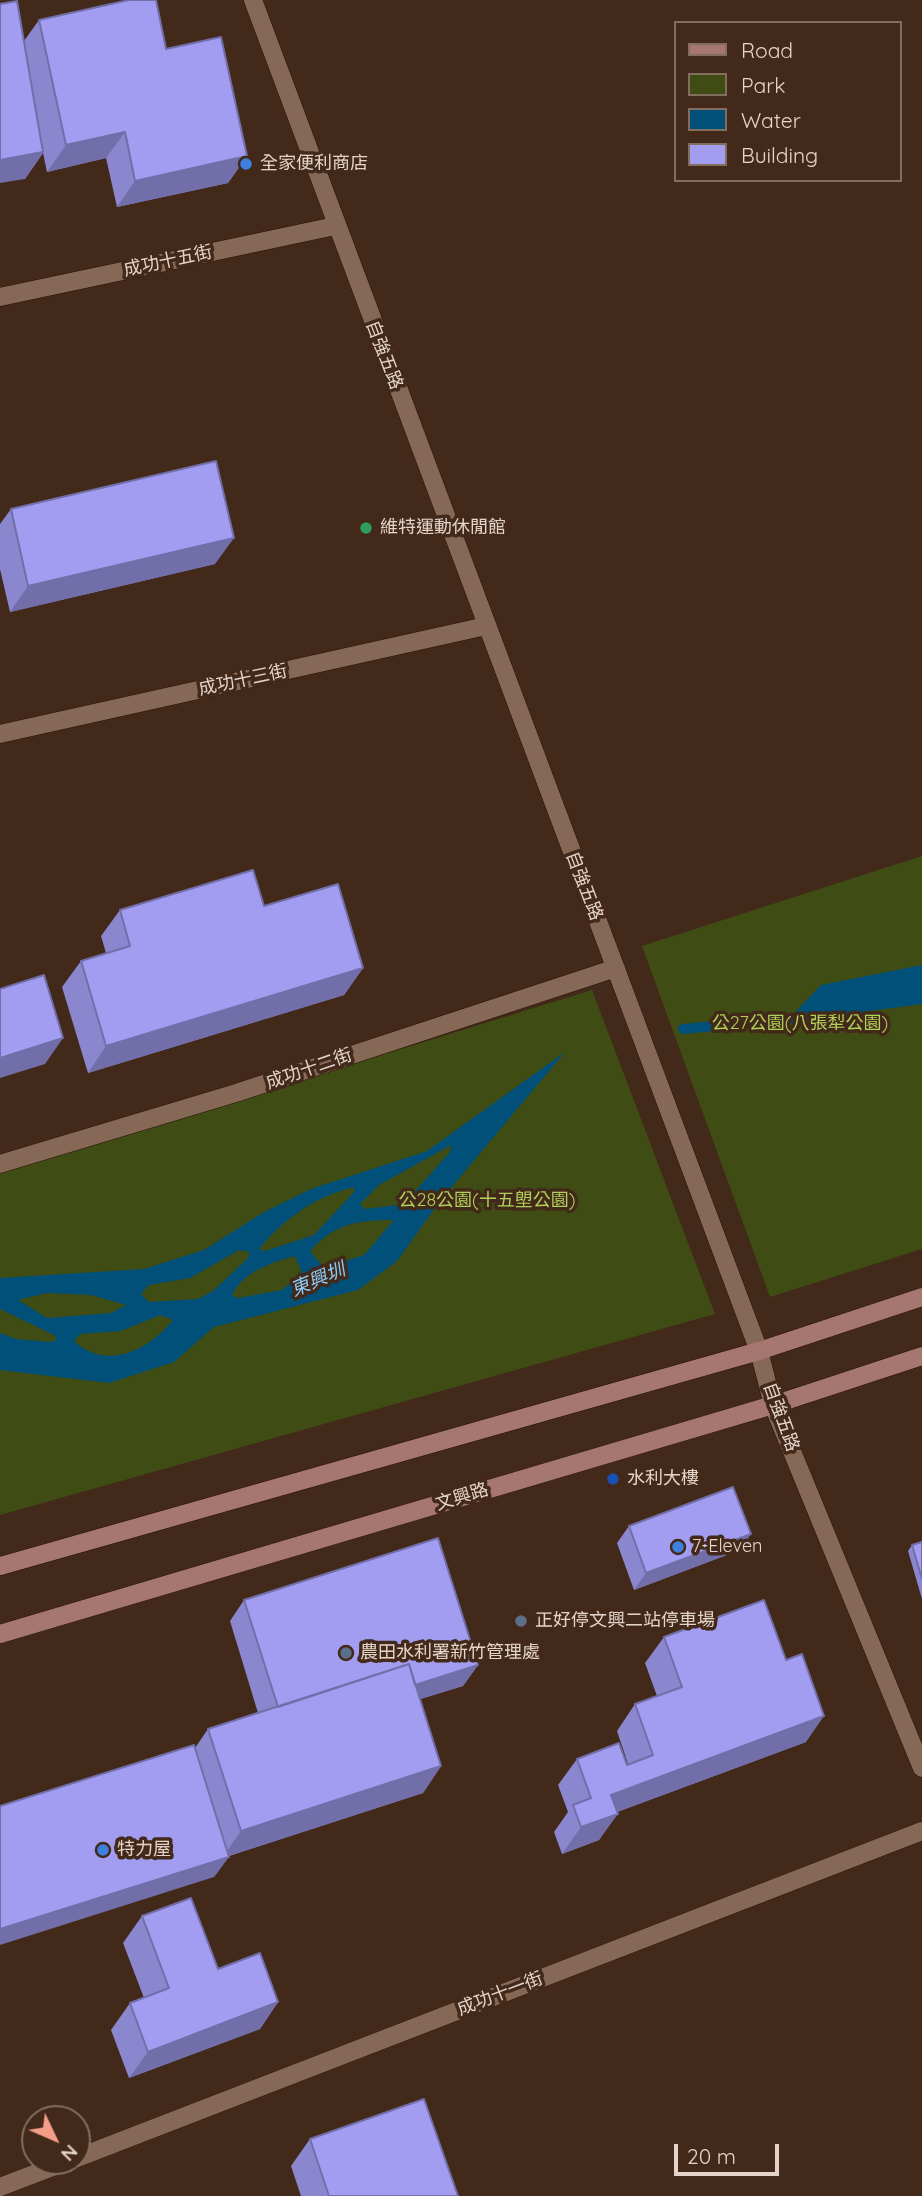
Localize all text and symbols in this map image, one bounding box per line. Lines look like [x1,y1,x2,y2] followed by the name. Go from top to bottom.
[674,21,901,182] legend
[741,37,793,63] text: Road
[741,72,785,98] text: Park
[741,107,801,133] text: Water
[741,142,818,168] text: Building
[260,153,368,175] place label: 全家便利商店
[238,156,254,172] marker: 全家便利商店
[122,241,214,281] street label: 成功十五街
[361,318,407,392] street label: 自強五路
[380,517,506,539] place label: 維特運動休閒館
[358,520,374,536] marker: 維特運動休閒館
[197,660,289,700] street label: 成功十三街
[561,849,607,923] street label: 自強五路
[712,1013,888,1035] park label: 公27公園(八張犁公園)
[263,1044,355,1094] street label: 成功十二街
[398,1190,576,1212] park label: 公28公園(十五塱公園)
[287,1258,349,1302] water label: 東興圳
[759,1379,803,1455] street label: 自強五路
[627,1468,699,1490] place label: 水利大樓
[605,1471,621,1487] marker: 水利大樓
[433,1479,491,1515] street label: 文興路
[692,1536,763,1558] place label: 7-Eleven
[670,1539,686,1555] marker: 7-Eleven
[535,1610,715,1632] place label: 正好停文興二站停車場
[513,1613,529,1629] marker: 正好停文興二站停車場
[360,1642,540,1664] place label: 農田水利署新竹管理處
[338,1645,354,1661] marker: 農田水利署新竹管理處
[117,1839,171,1861] place label: 特力屋
[95,1842,111,1858] marker: 特力屋
[454,1968,546,2020] street label: 成功十一街
[21,2105,91,2175] north arrow
[677,2130,782,2174] scale bar
[56,2140,83,2167] text: N
[687,2143,736,2169] text: 20 m

